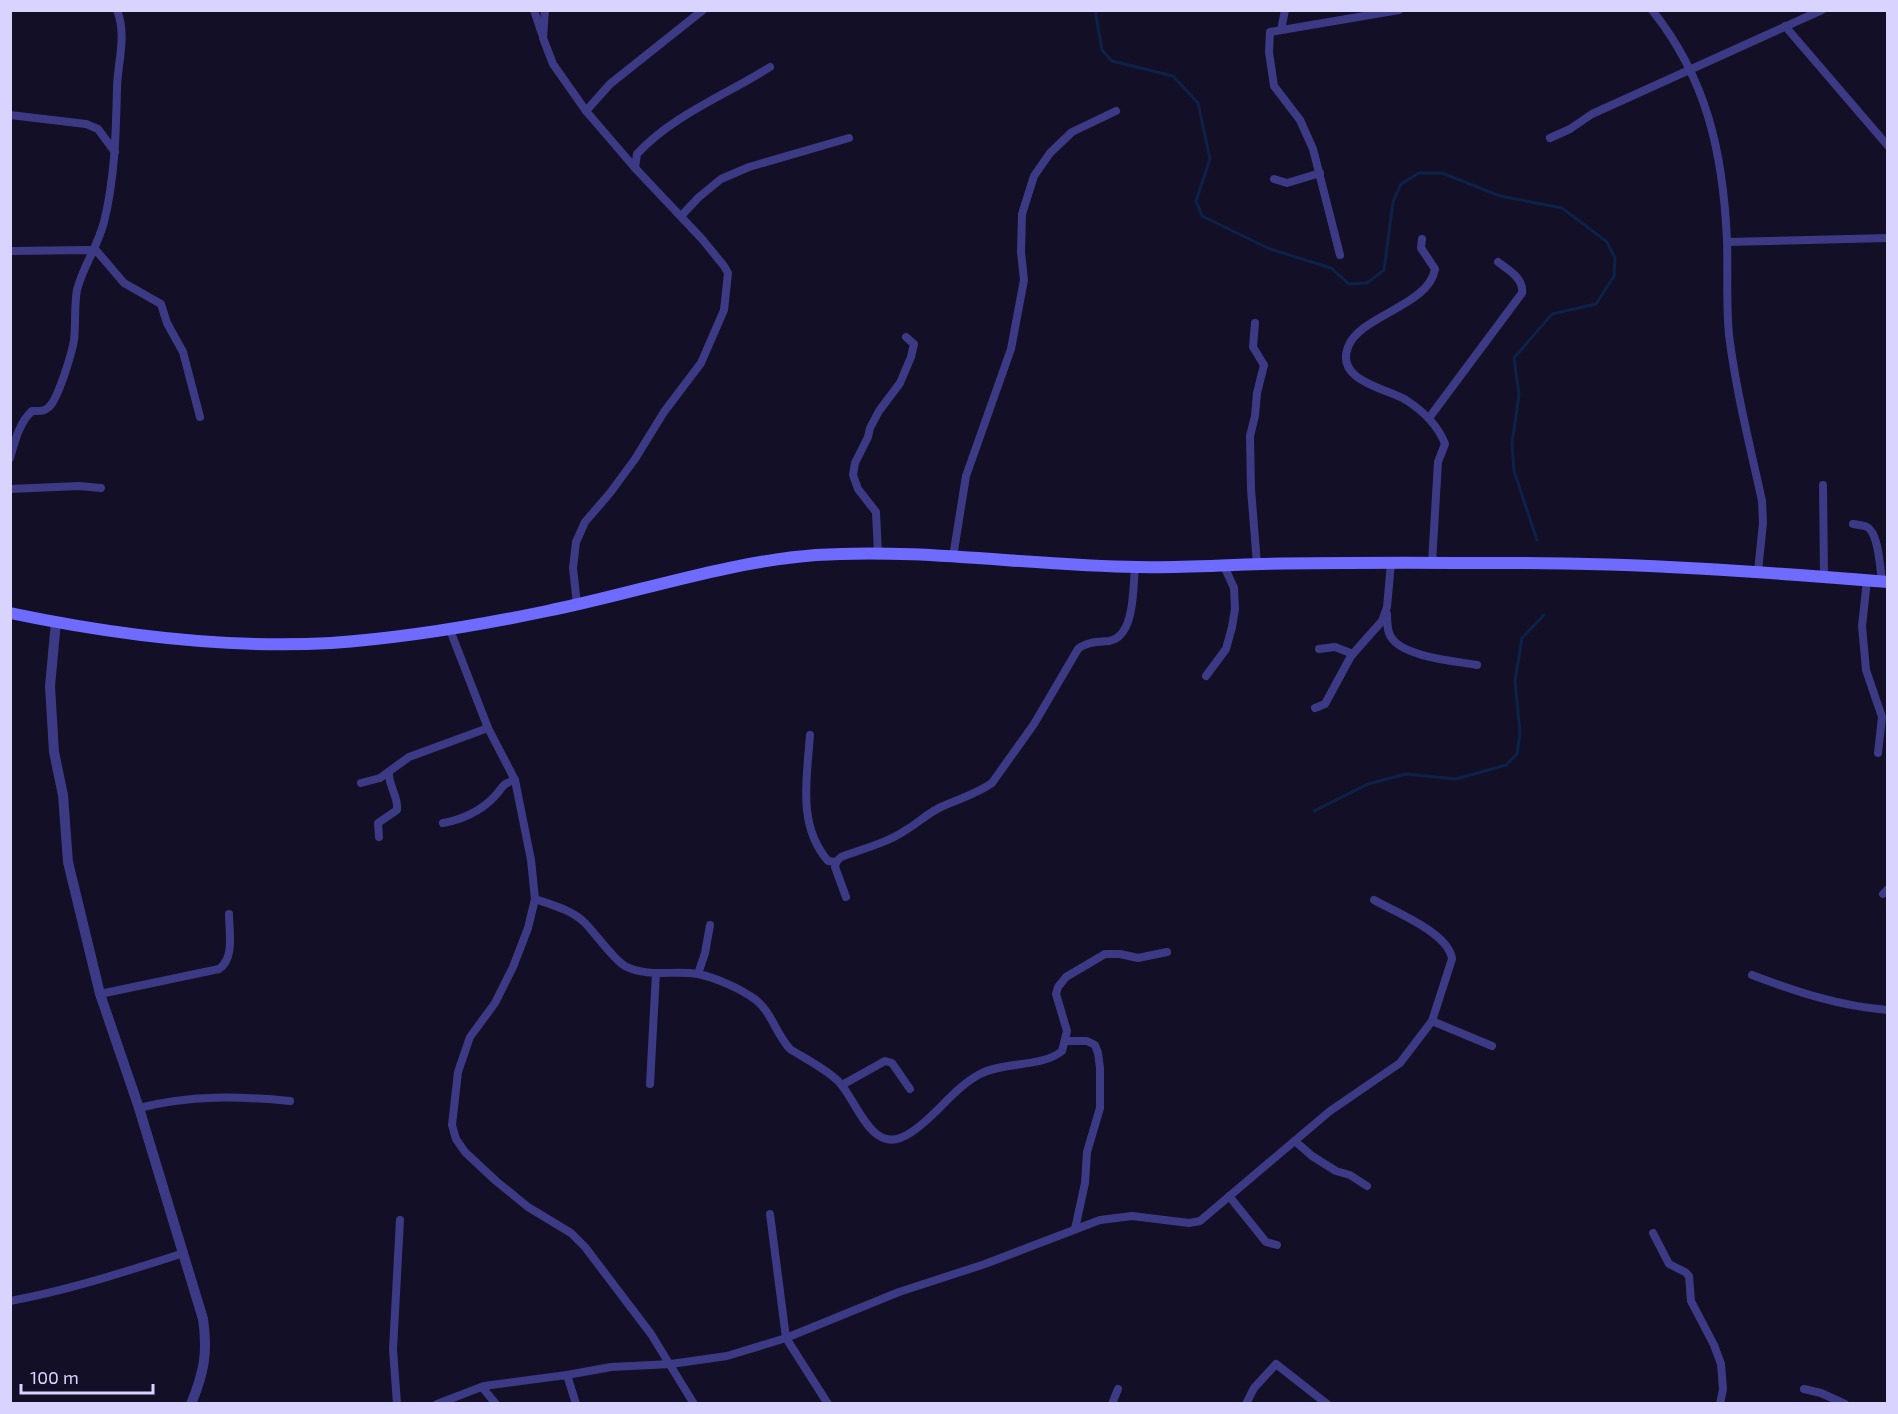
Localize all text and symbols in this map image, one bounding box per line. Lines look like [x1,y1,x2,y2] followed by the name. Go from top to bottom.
[21,1357,153,1395] scale bar
[30,1366,79,1388] text: 100 m

